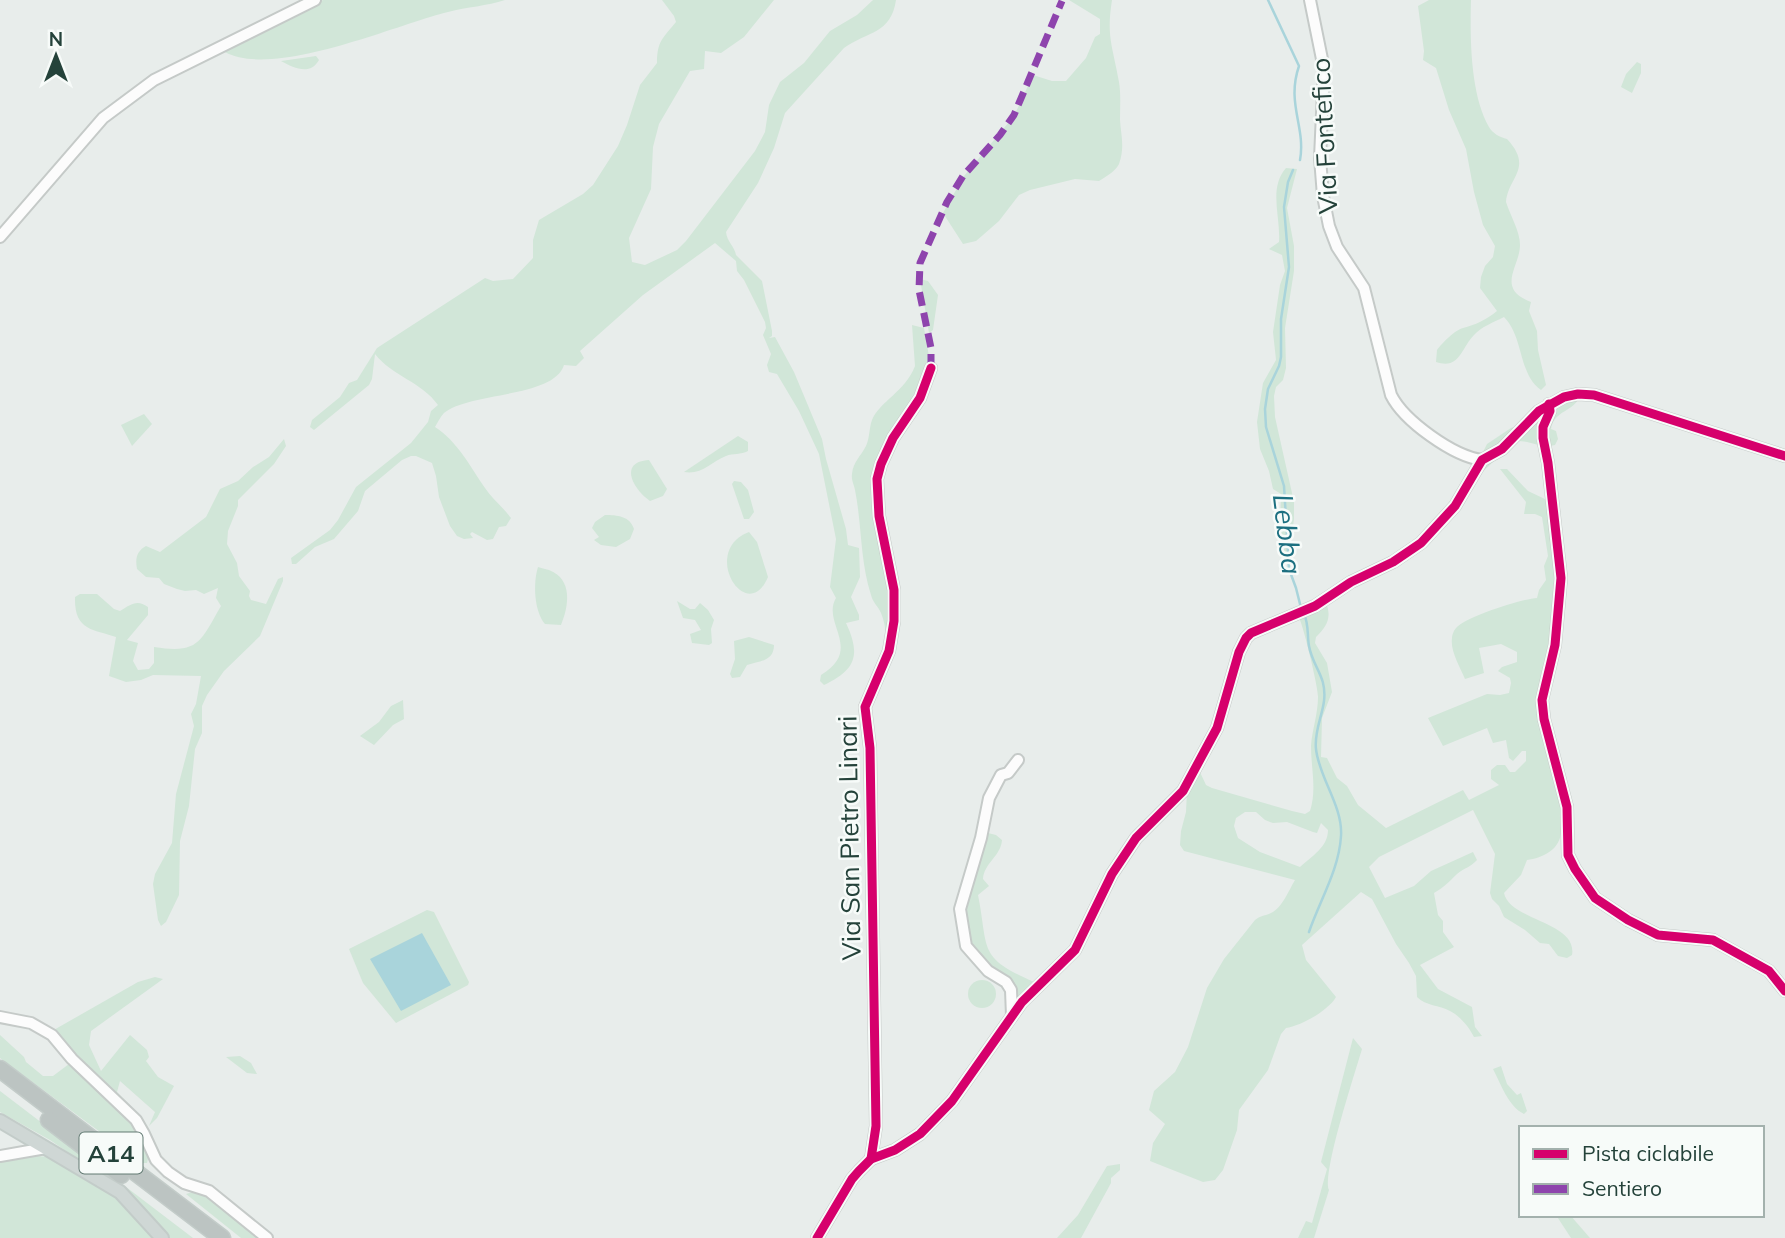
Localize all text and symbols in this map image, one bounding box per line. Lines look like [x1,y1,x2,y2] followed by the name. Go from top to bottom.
[21,21,91,91] north arrow
[49,27,63,51] text: N
[1303,57,1345,215] street label: Via Fontefico
[1266,492,1310,576] water label: Lebba
[830,715,868,961] street label: Via San Pietro Linari
[1519,1126,1764,1217] legend
[80,1133,142,1174] road number: A14
[1582,1140,1714,1166] text: Pista ciclabile
[1582,1175,1662,1201] text: Sentiero

